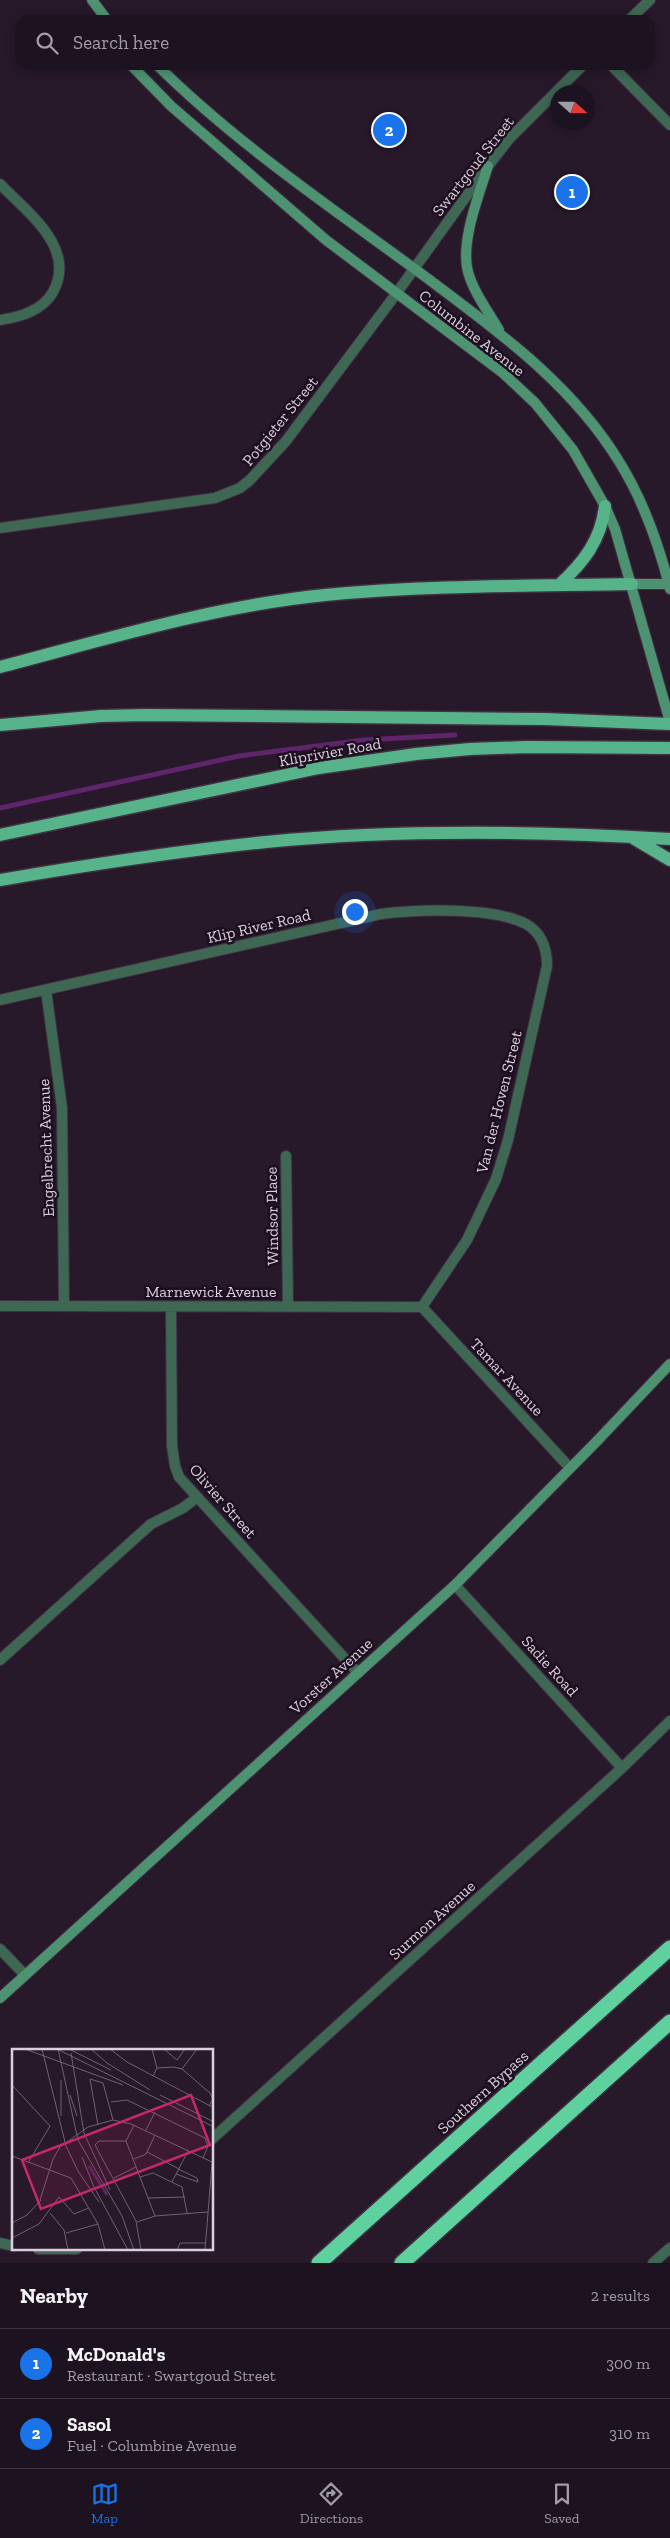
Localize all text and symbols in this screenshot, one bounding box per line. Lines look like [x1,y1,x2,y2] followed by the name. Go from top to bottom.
[15,15,655,70] search box
[33,29,61,57] icon: search
[73,31,169,54] text: Search here
[550,85,595,130] north arrow
[373,111,405,149] pin: 2
[428,112,518,220] street label: Swartgoud Street
[556,173,588,211] pin: 1
[415,286,529,380] street label: Columbine Avenue
[238,372,322,470] street label: Potgieter Street
[277,734,383,770] street label: Kliprivier Road
[342,899,368,925] your location
[205,905,313,947] street label: Klip River Road
[472,1029,526,1176] street label: Van der Hoven Street
[34,1079,58,1217] street label: Engelbrecht Avenue
[262,1167,282,1265] street label: Windsor Place
[145,1282,277,1301] street label: Marnewick Avenue
[466,1334,548,1420] street label: Tamar Avenue
[186,1460,261,1542] street label: Olivier Street
[518,1632,582,1700] street label: Sadie Road
[285,1634,376,1719] street label: Vorster Avenue
[385,1876,479,1964] street label: Surmon Avenue
[434,2046,532,2138] street label: Southern Bypass
[12,2049,214,2250] inset map
[20,2283,88,2308] text: Nearby
[591,2286,650,2305] text: 2 results
[67,2343,165,2366] text: McDonald's
[33,2354,39,2373] text: 1
[606,2354,650,2373] text: 300 m
[67,2366,276,2385] text: Restaurant · Swartgoud Street
[67,2413,111,2436] text: Sasol
[32,2424,40,2443] text: 2
[609,2424,650,2443] text: 310 m
[67,2436,237,2455] text: Fuel · Columbine Avenue
[91,2480,119,2527] tab: Map
[300,2480,363,2527] tab: Directions
[544,2480,579,2527] tab: Saved

